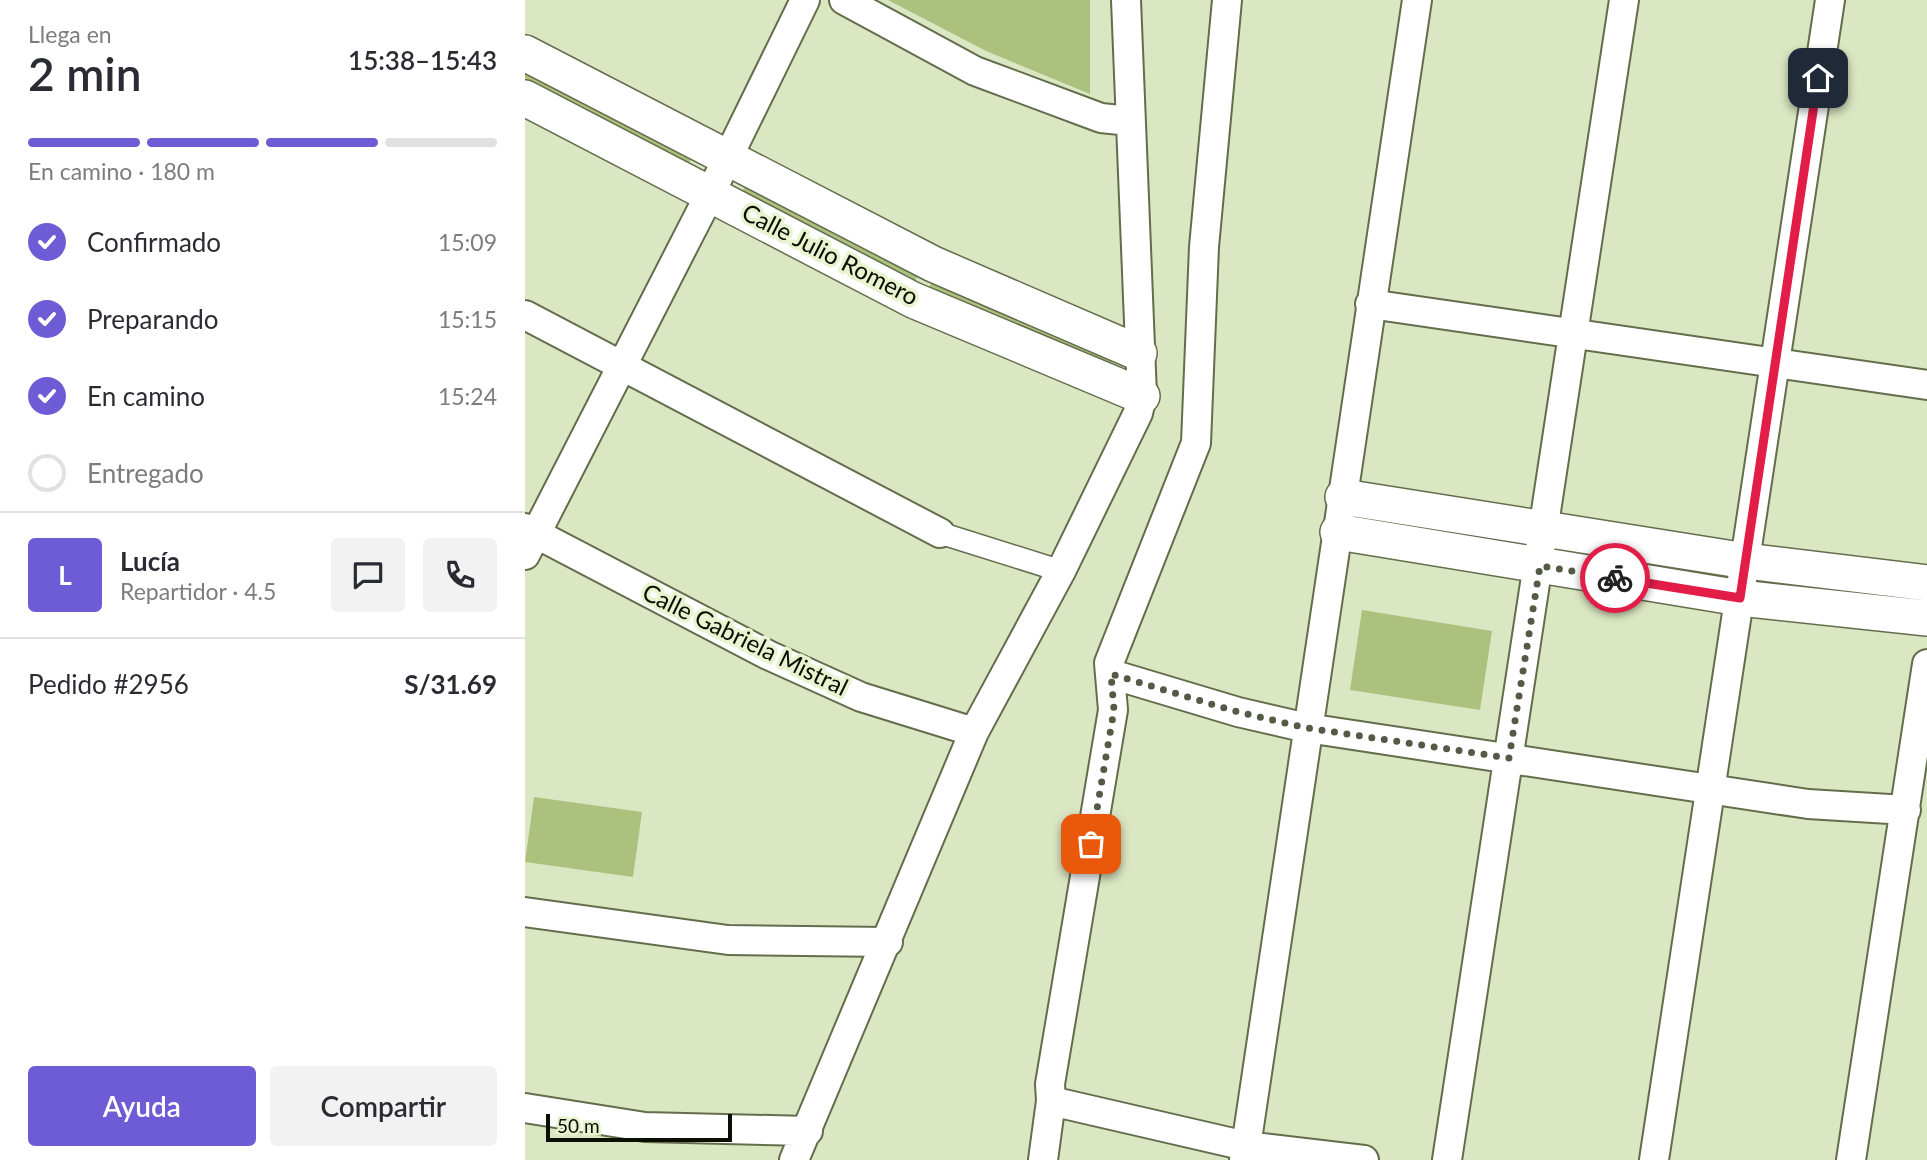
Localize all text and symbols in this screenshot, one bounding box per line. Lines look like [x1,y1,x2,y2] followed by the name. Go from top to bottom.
[28,20,112,48] text: Llega en
[348,44,497,76] text: 15:38–15:43
[28,46,142,101] text: 2 min
[1788,48,1848,108] pin
[1799,59,1837,97] icon: home
[28,157,215,185] text: En camino · 180 m
[738,197,924,311] street label: Calle Julio Romero
[28,223,66,261] icon: check
[87,226,221,258] text: Confirmado
[438,228,497,256] text: 15:09
[28,300,66,338] icon: check
[87,303,219,335] text: Preparando
[438,305,497,333] text: 15:15
[28,377,66,415] icon: check
[87,380,205,412] text: En camino
[438,382,497,410] text: 15:24
[87,457,204,489] text: Entregado
[331,538,405,612] button: chat
[423,538,497,612] button: phone
[1580,543,1650,613] courier
[120,545,180,577] text: Lucía
[58,559,72,591] text: L
[1596,559,1634,597] icon: bike
[638,576,853,701] street label: Calle Gabriela Mistral
[120,577,276,605] text: Repartidor · 4.5
[28,668,189,700] text: Pedido #2956
[404,668,497,700] text: S/31.69
[1061,814,1121,874] pin
[1072,825,1110,863] icon: bag
[28,1066,256,1146] button: Ayuda
[270,1066,497,1146] button: Compartir
[546,1111,731,1143] scale bar
[557,1114,600,1137] text: 50 m

